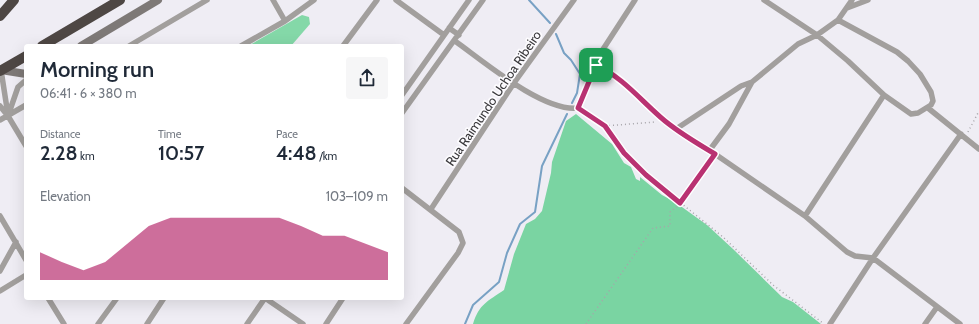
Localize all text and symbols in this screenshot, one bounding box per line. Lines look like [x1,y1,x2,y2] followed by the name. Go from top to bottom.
[442,27,544,169] street label: Rua Raimundo Uchoa Ribeiro
[579,48,613,82] pin
[585,54,607,76] icon: arrive
[40,56,154,83] text: Morning run
[346,57,388,99] button: share
[40,85,137,101] text: 06:41 · 6 × 380 m
[40,127,81,141] text: Distance
[158,127,181,141] text: Time
[276,127,298,141] text: Pace
[40,141,78,165] text: 2.28
[158,141,204,165] text: 10:57
[276,141,317,165] text: 4:48
[78,149,95,163] text: km
[317,149,337,163] text: /km
[40,188,91,204] text: Elevation
[326,188,388,204] text: 103–109 m

